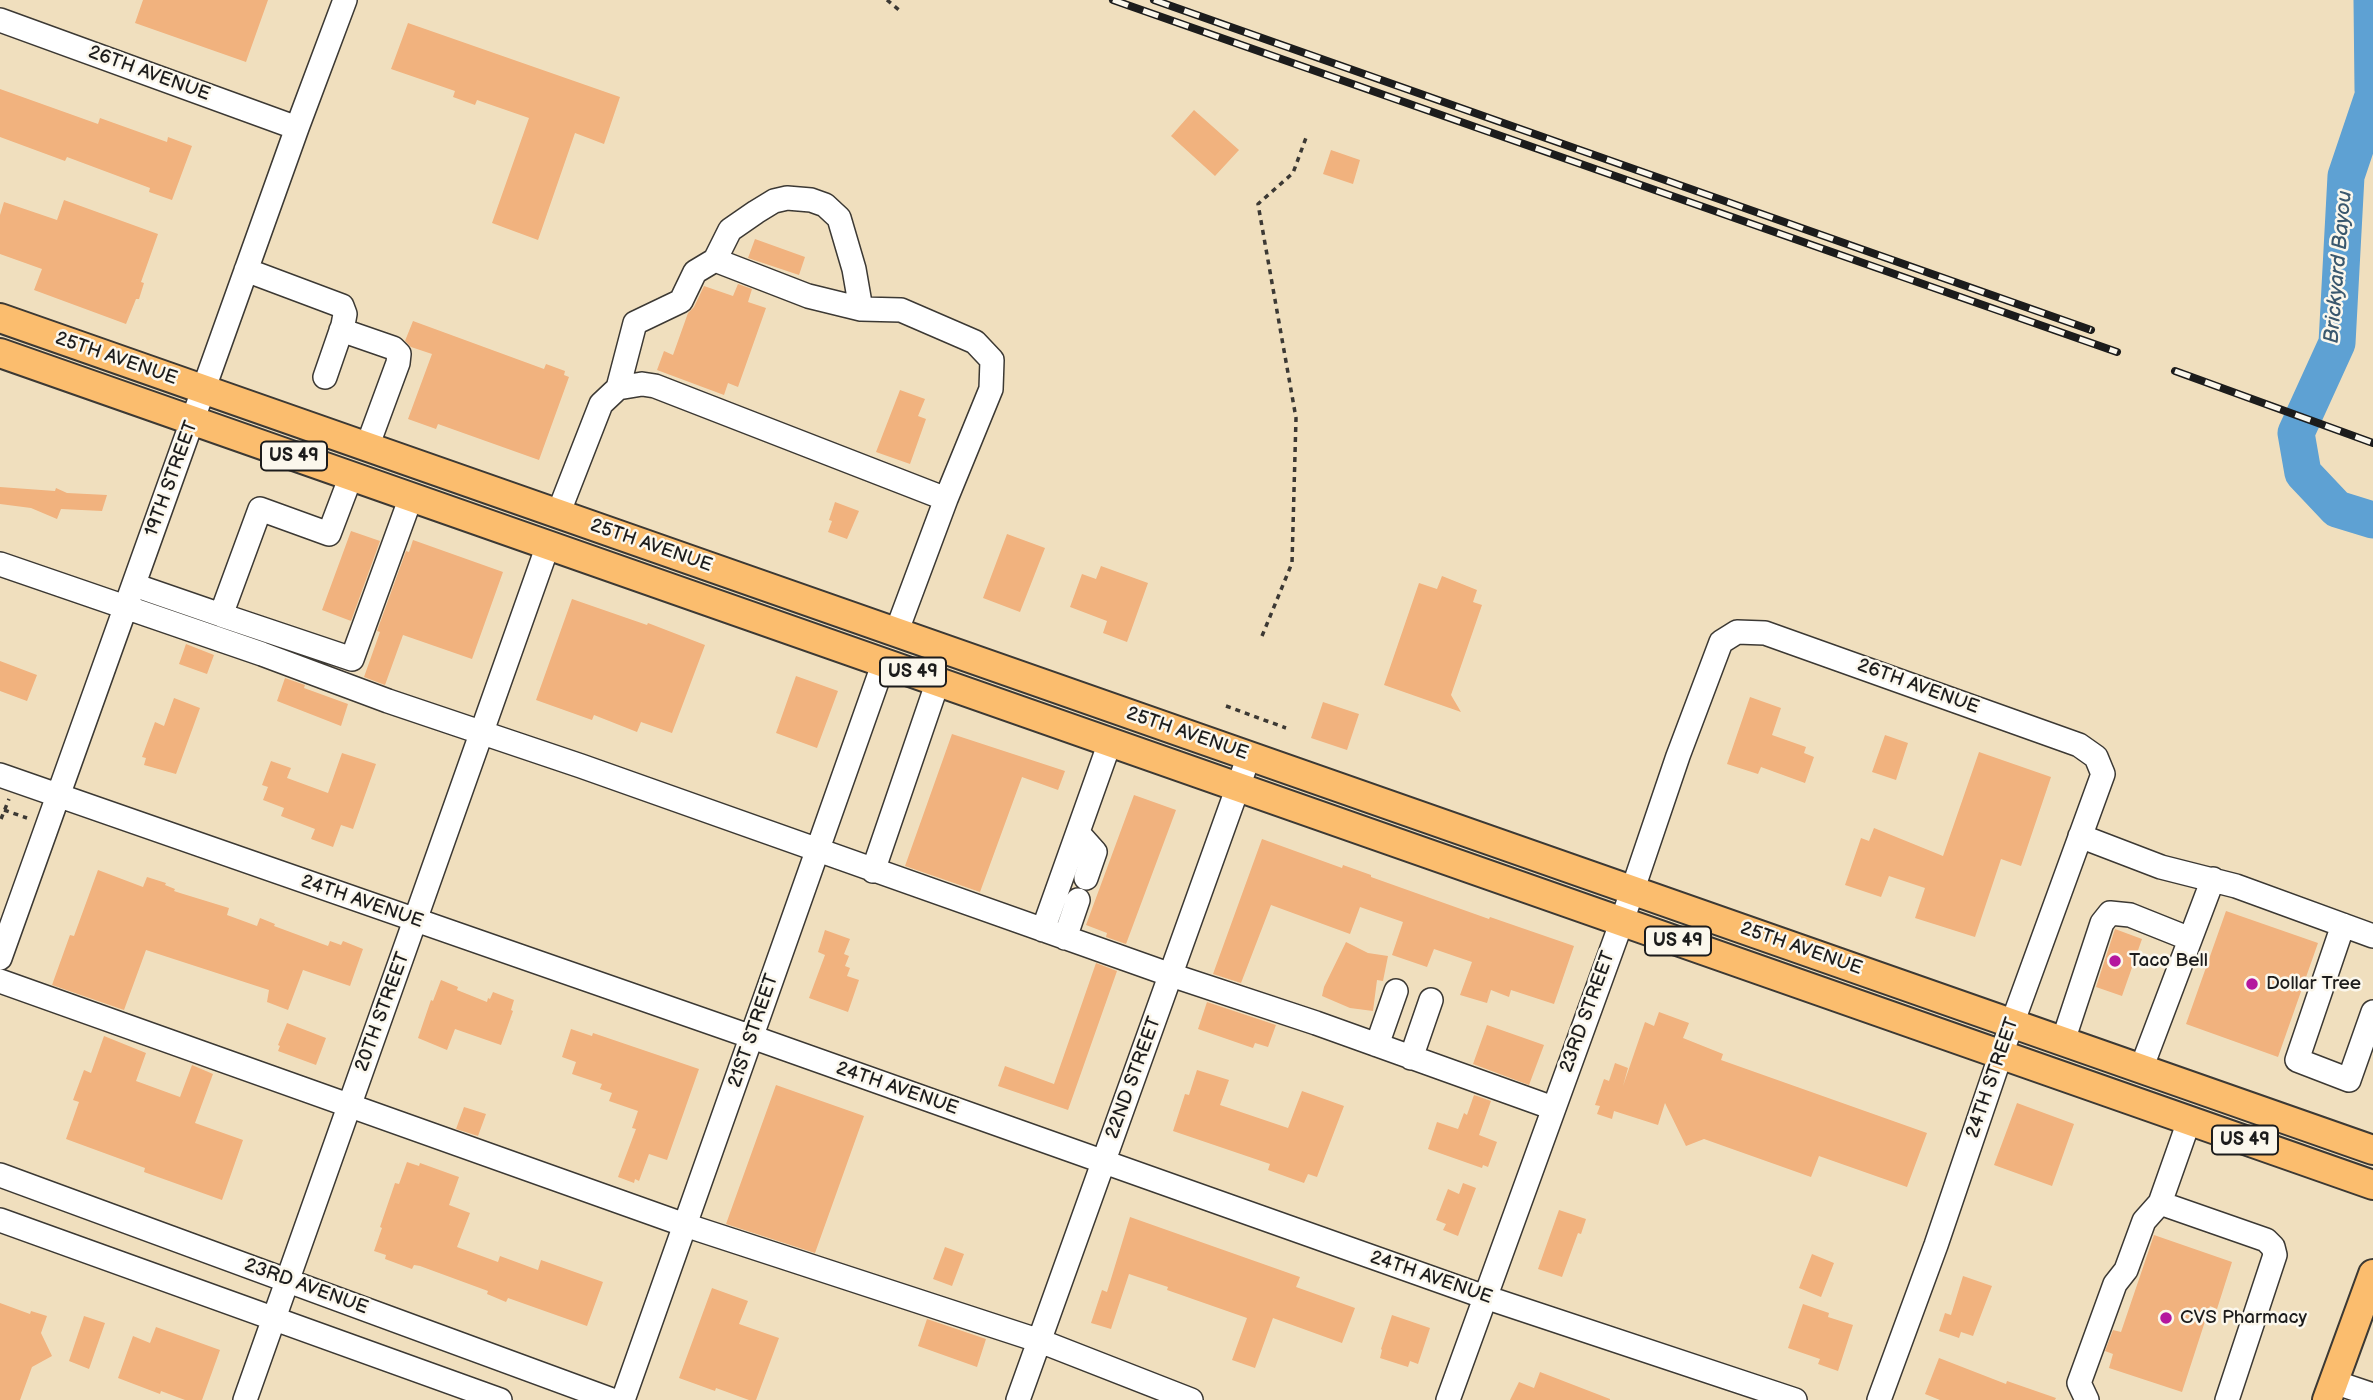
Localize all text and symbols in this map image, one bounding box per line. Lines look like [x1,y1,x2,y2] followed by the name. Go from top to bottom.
[85,41,213,107] street label: 26TH AVENUE
[2320,190,2358,344] water label: Brickyard Bayou
[52,327,180,391] street label: 25TH AVENUE
[141,418,203,540] street label: 19TH STREET
[261,442,327,470] road number: US 49
[587,514,715,578] street label: 25TH AVENUE
[1854,654,1982,720] street label: 26TH AVENUE
[880,658,946,686] road number: US 49
[1123,702,1251,766] street label: 25TH AVENUE
[298,870,426,934] street label: 24TH AVENUE
[1737,917,1865,981] street label: 25TH AVENUE
[1645,926,1711,956] road number: US 49
[1555,948,1621,1076] street label: 23RD STREET
[351,949,415,1075] street label: 20TH STREET
[2129,950,2208,972] place label: Taco Bell
[2107,953,2123,969] marker: Taco Bell
[724,971,784,1091] street label: 21ST STREET
[2266,973,2361,995] place label: Dollar Tree
[2244,976,2260,992] marker: Dollar Tree
[1101,1014,1167,1142] street label: 22ND STREET
[1962,1015,2024,1141] street label: 24TH STREET
[833,1057,961,1121] street label: 24TH AVENUE
[2212,1126,2278,1154] road number: US 49
[1367,1246,1495,1310] street label: 24TH AVENUE
[241,1254,371,1320] street label: 23RD AVENUE
[2180,1307,2307,1329] place label: CVS Pharmacy
[2158,1310,2174,1326] marker: CVS Pharmacy

